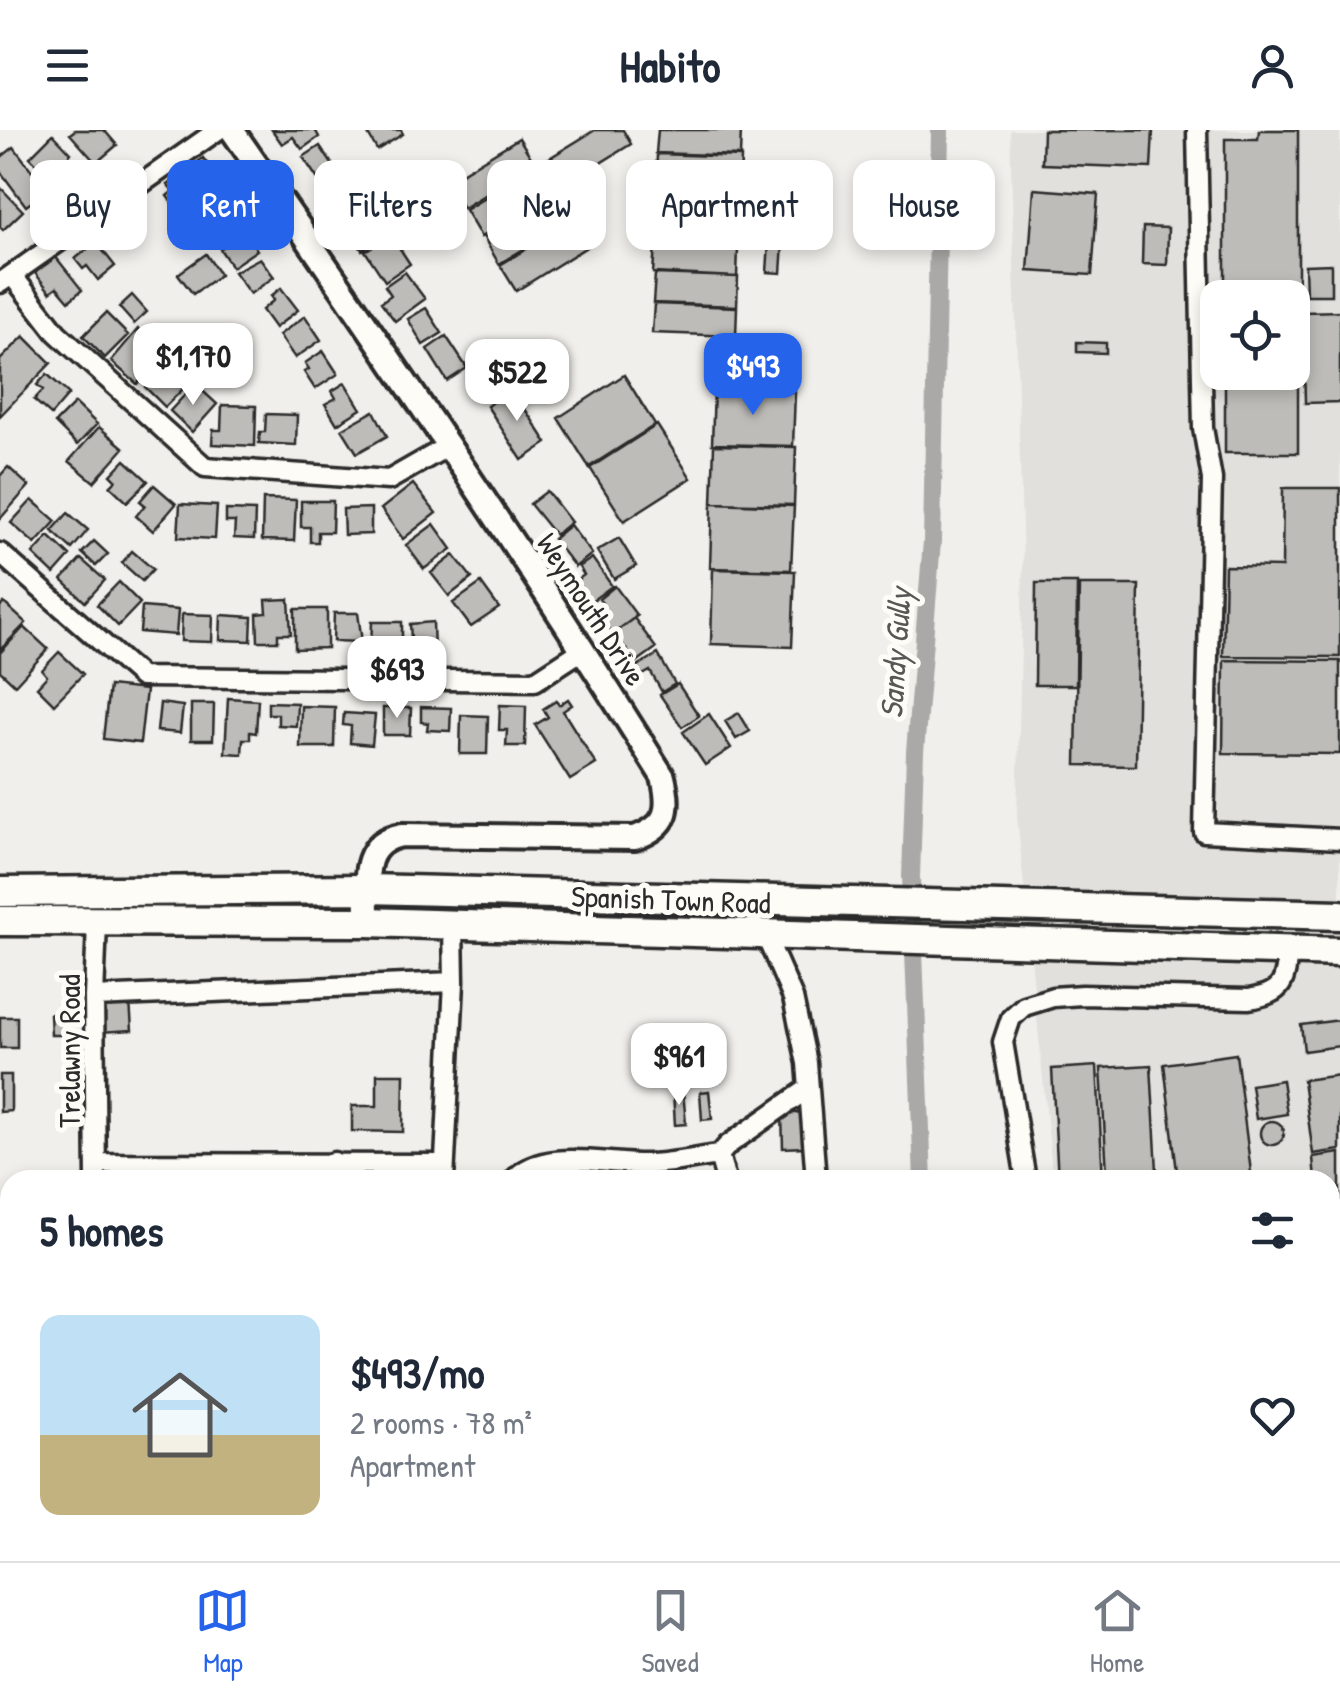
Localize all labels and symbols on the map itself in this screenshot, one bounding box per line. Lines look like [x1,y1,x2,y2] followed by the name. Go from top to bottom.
[112,323,274,408] pin: $1,170
[694,333,812,418] pin: $493
[458,339,576,424] pin: $522
[528,525,656,693] street label: Weymouth Drive
[869,583,921,720] water label: Sandy Gully
[338,636,456,721] pin: $693
[571,876,772,922] street label: Spanish Town Road
[49,974,89,1128] street label: Trelawny Road
[620,1023,738,1108] pin: $961

